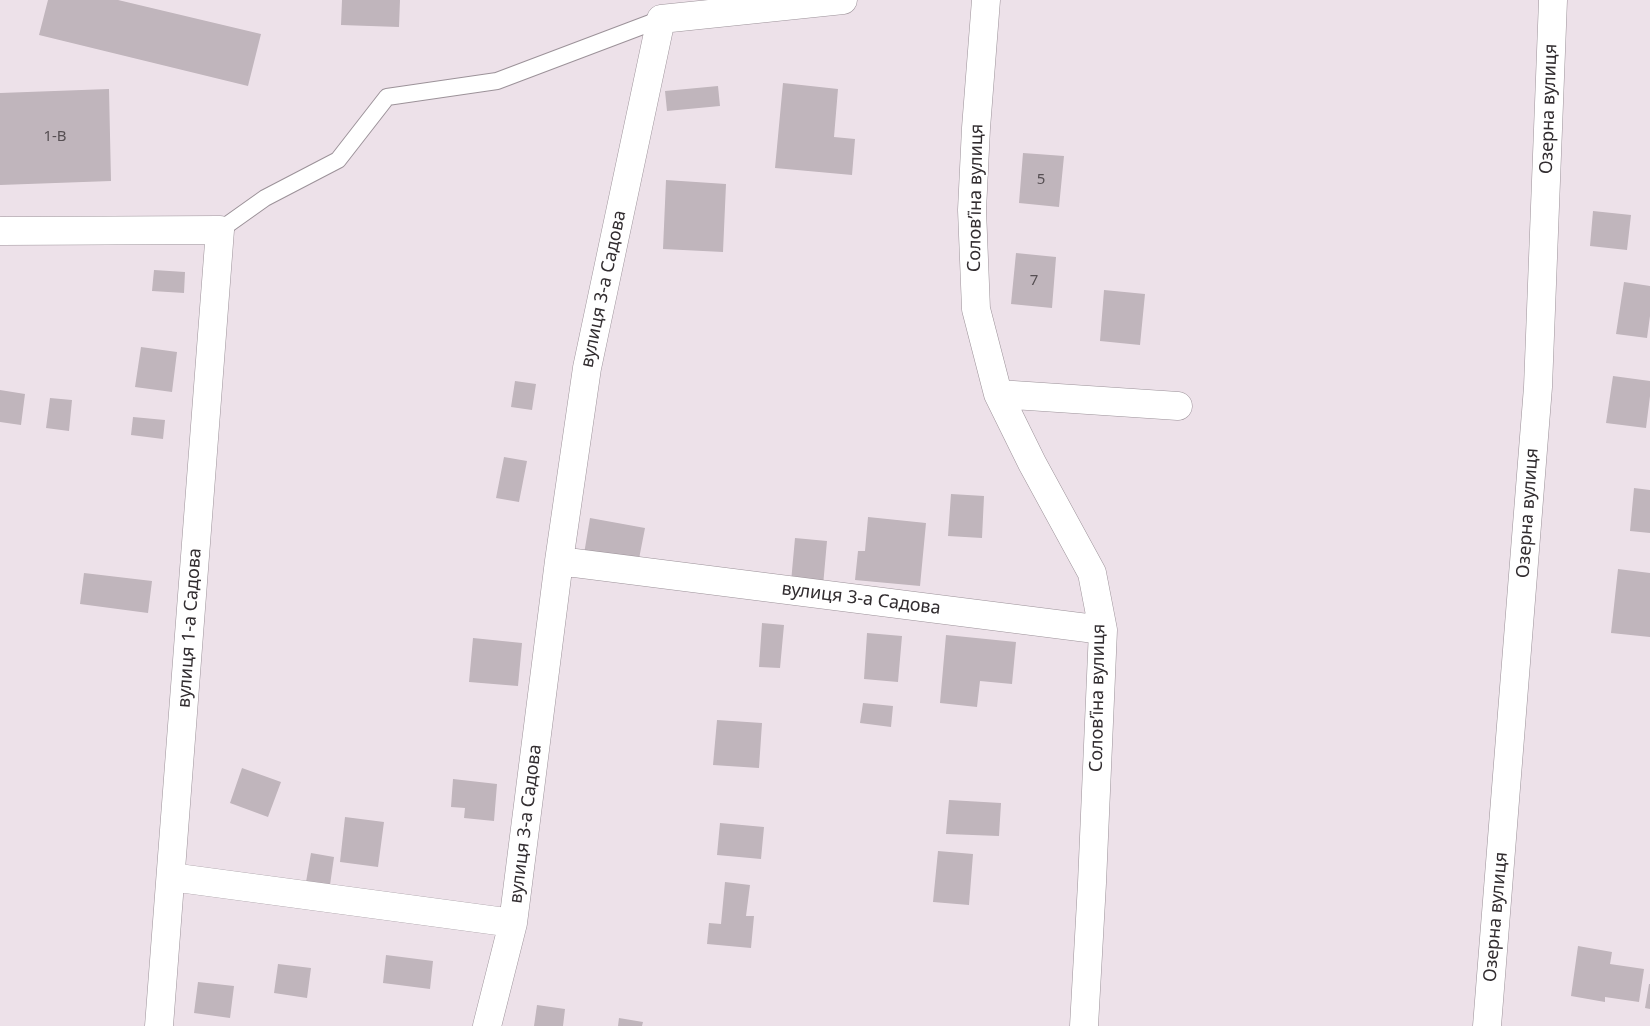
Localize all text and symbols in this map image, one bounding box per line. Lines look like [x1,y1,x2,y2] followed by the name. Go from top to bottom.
[1536,43,1562,175] street label: Озерна вулиця
[964,124,988,272] street label: Соловʼїна вулиця
[43,128,67,146] house number: 1-В
[1037,171,1045,189] house number: 5
[577,208,631,370] street label: вулиця 3-а Садова
[1030,272,1038,290] house number: 7
[1513,447,1543,579] street label: Озерна вулиця
[174,547,206,709] street label: вулиця 1-а Садова
[780,579,942,619] street label: вулиця 3-а Садова
[1086,624,1110,772] street label: Соловʼїна вулиця
[506,743,546,905] street label: вулиця 3-а Садова
[1480,851,1512,983] street label: Озерна вулиця

